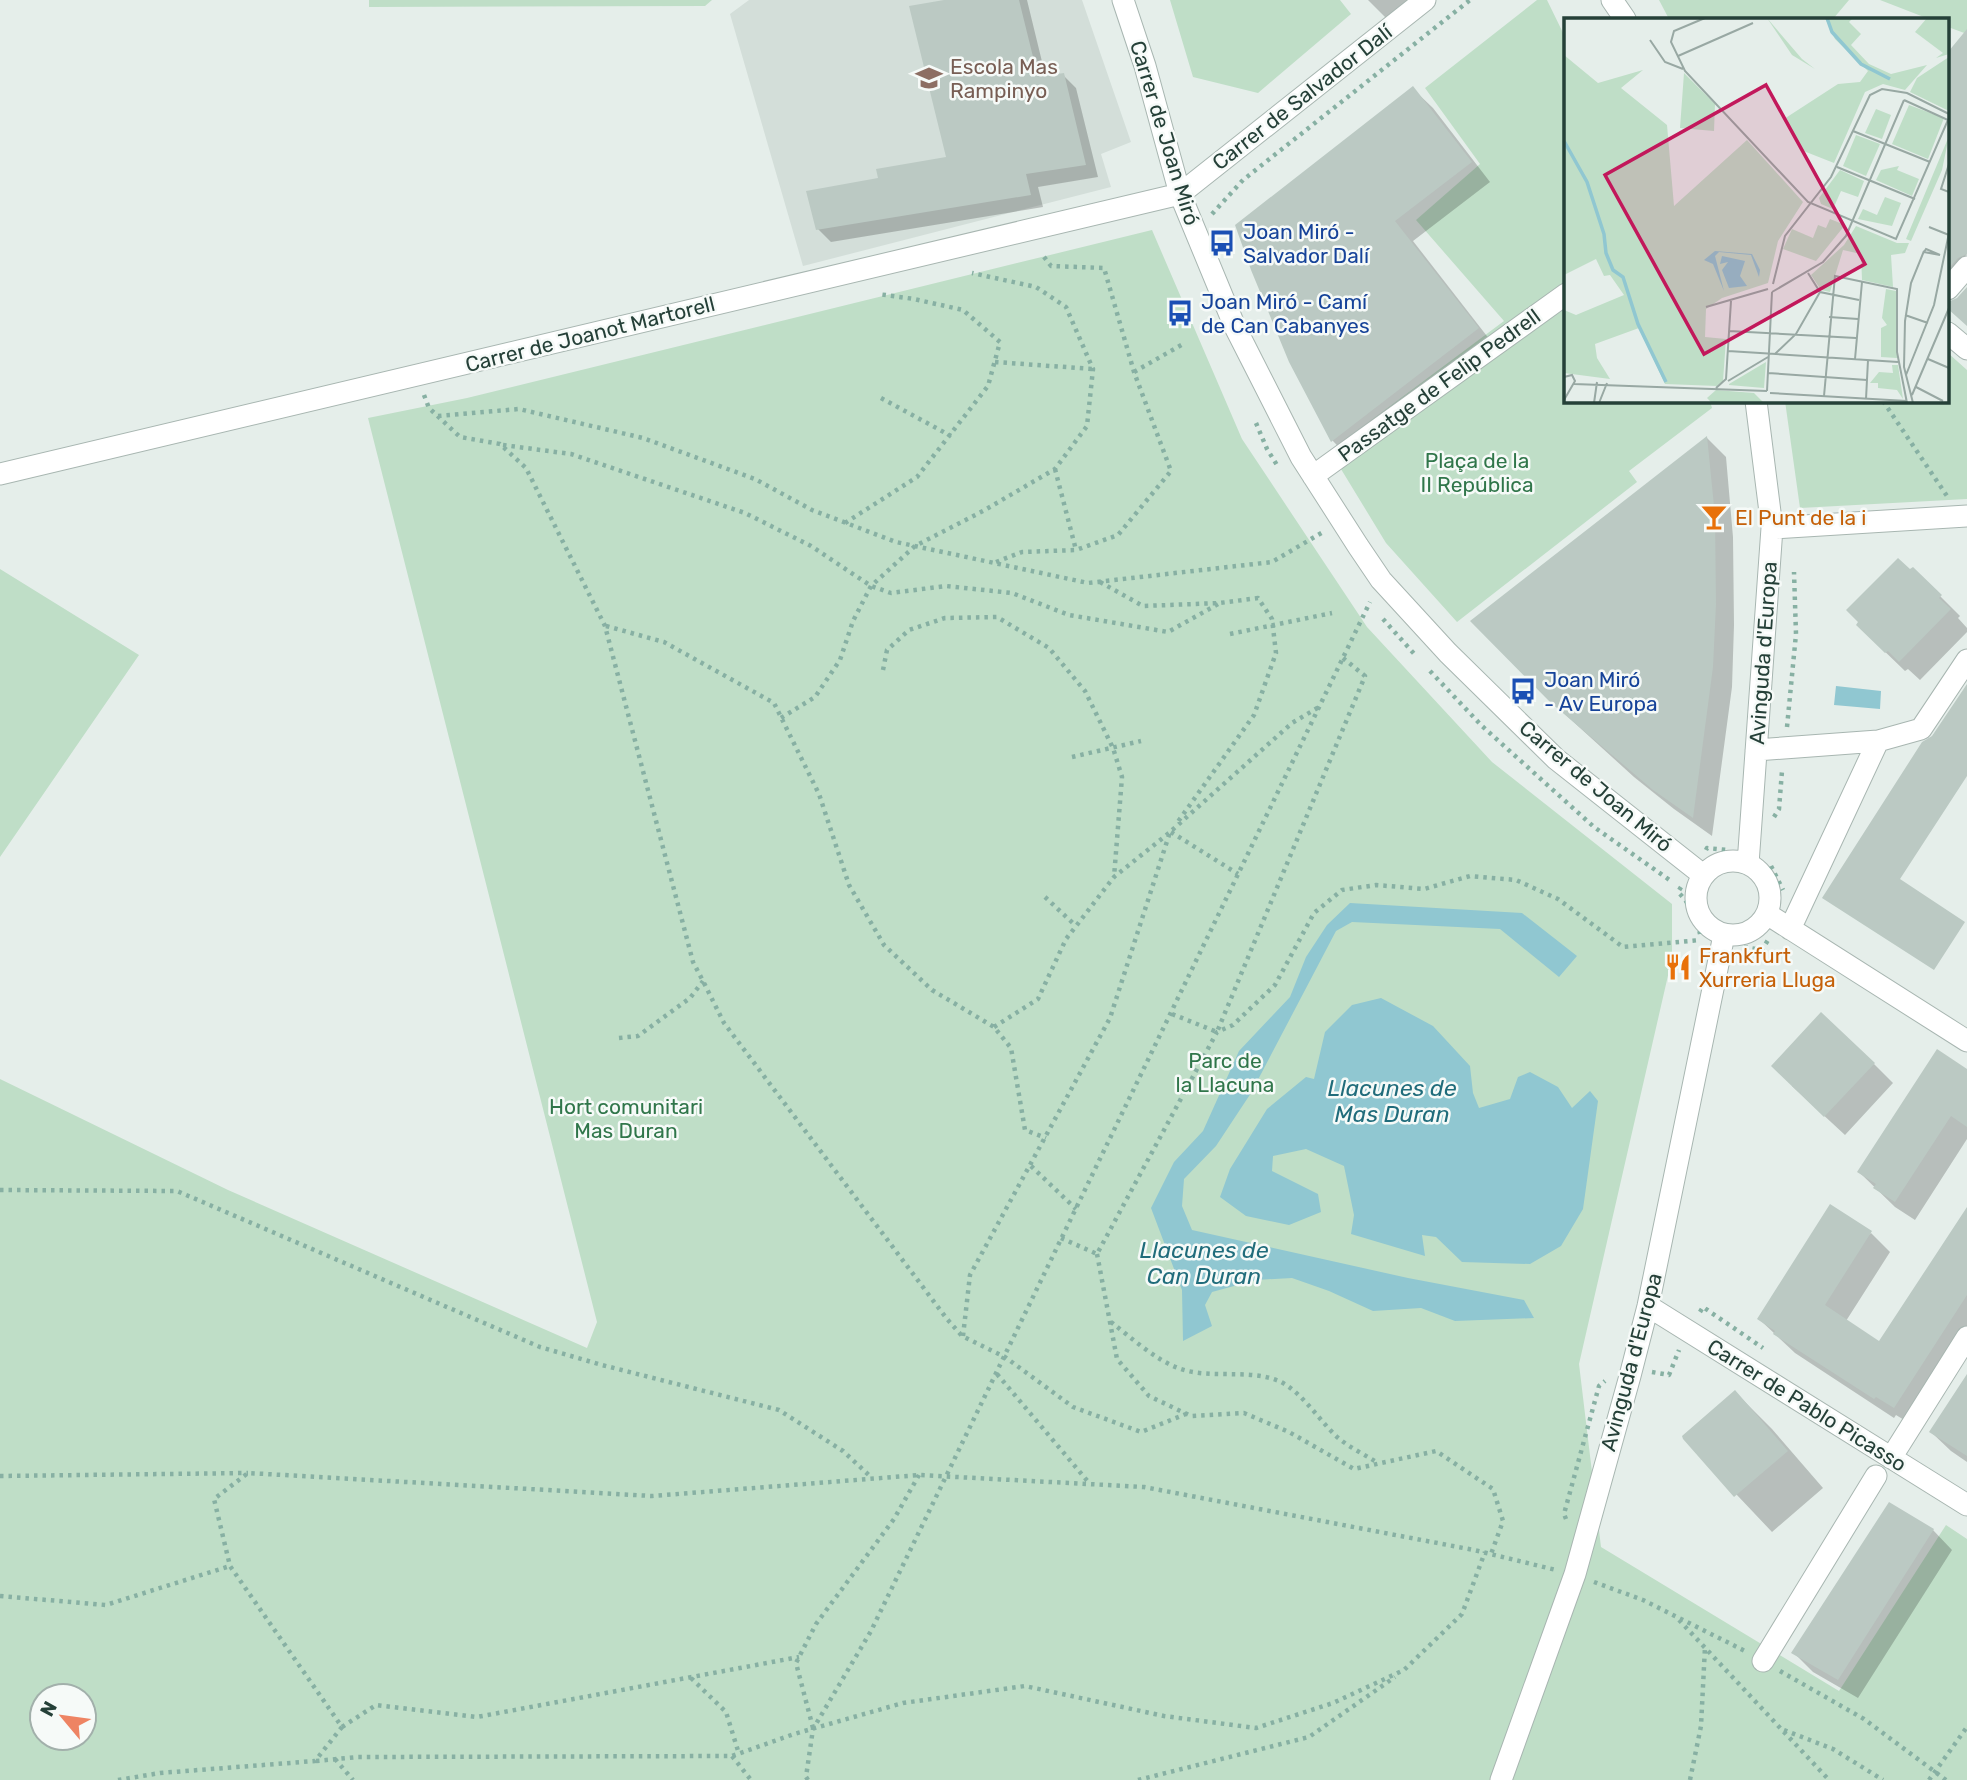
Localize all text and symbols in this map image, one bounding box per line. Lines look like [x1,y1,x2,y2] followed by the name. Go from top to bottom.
[1564,18,1950,402] inset map
[1207,19,1398,175] street label: Carrer de Salvador Dalí
[1125,38,1205,228] street label: Carrer de Joan Miró
[950,54,1058,103] place label: Escola Mas Rampinyo
[914,63,944,93] school or university icon: Escola Mas Rampinyo
[1243,219,1370,268] place label: Joan Miró - Salvador Dalí
[1207,228,1237,258] bus stop icon: Joan Miró - Salvador Dalí
[1201,289,1370,338] place label: Joan Miró - Camí de Can Cabanyes
[463,291,717,377] street label: Carrer de Joanot Martorell
[1165,298,1195,328] bus stop icon: Joan Miró - Camí de Can Cabanyes
[1333,303,1545,467] street label: Passatge de Felip Pedrell
[1420,448,1534,497] park label: Plaça de la II República
[1699,502,1729,532] bar icon: El Punt de la i
[1735,505,1866,530] place label: El Punt de la i
[1744,561,1782,745] street label: Avinguda d'Europa
[1544,667,1658,716] place label: Joan Miró - Av Europa
[1508,676,1538,706] bus stop icon: Joan Miró - Av Europa
[1515,715,1677,857] street label: Carrer de Joan Miró
[1699,943,1836,992] place label: Frankfurt Xurreria Lluga
[1663,952,1693,982] restaurant icon: Frankfurt Xurreria Lluga
[1176,1048,1274,1097] park label: Parc de la Llacuna
[1327,1074,1457,1128] water label: Llacunes de Mas Duran
[549,1094,703,1143] park label: Hort comunitari Mas Duran
[1139,1236,1269,1290] water label: Llacunes de Can Duran
[1595,1270,1667,1454] street label: Avinguda d'Europa
[1703,1333,1911,1477] street label: Carrer de Pablo Picasso
[28,1682,98,1752] north arrow
[35,1697,62,1721] text: N

